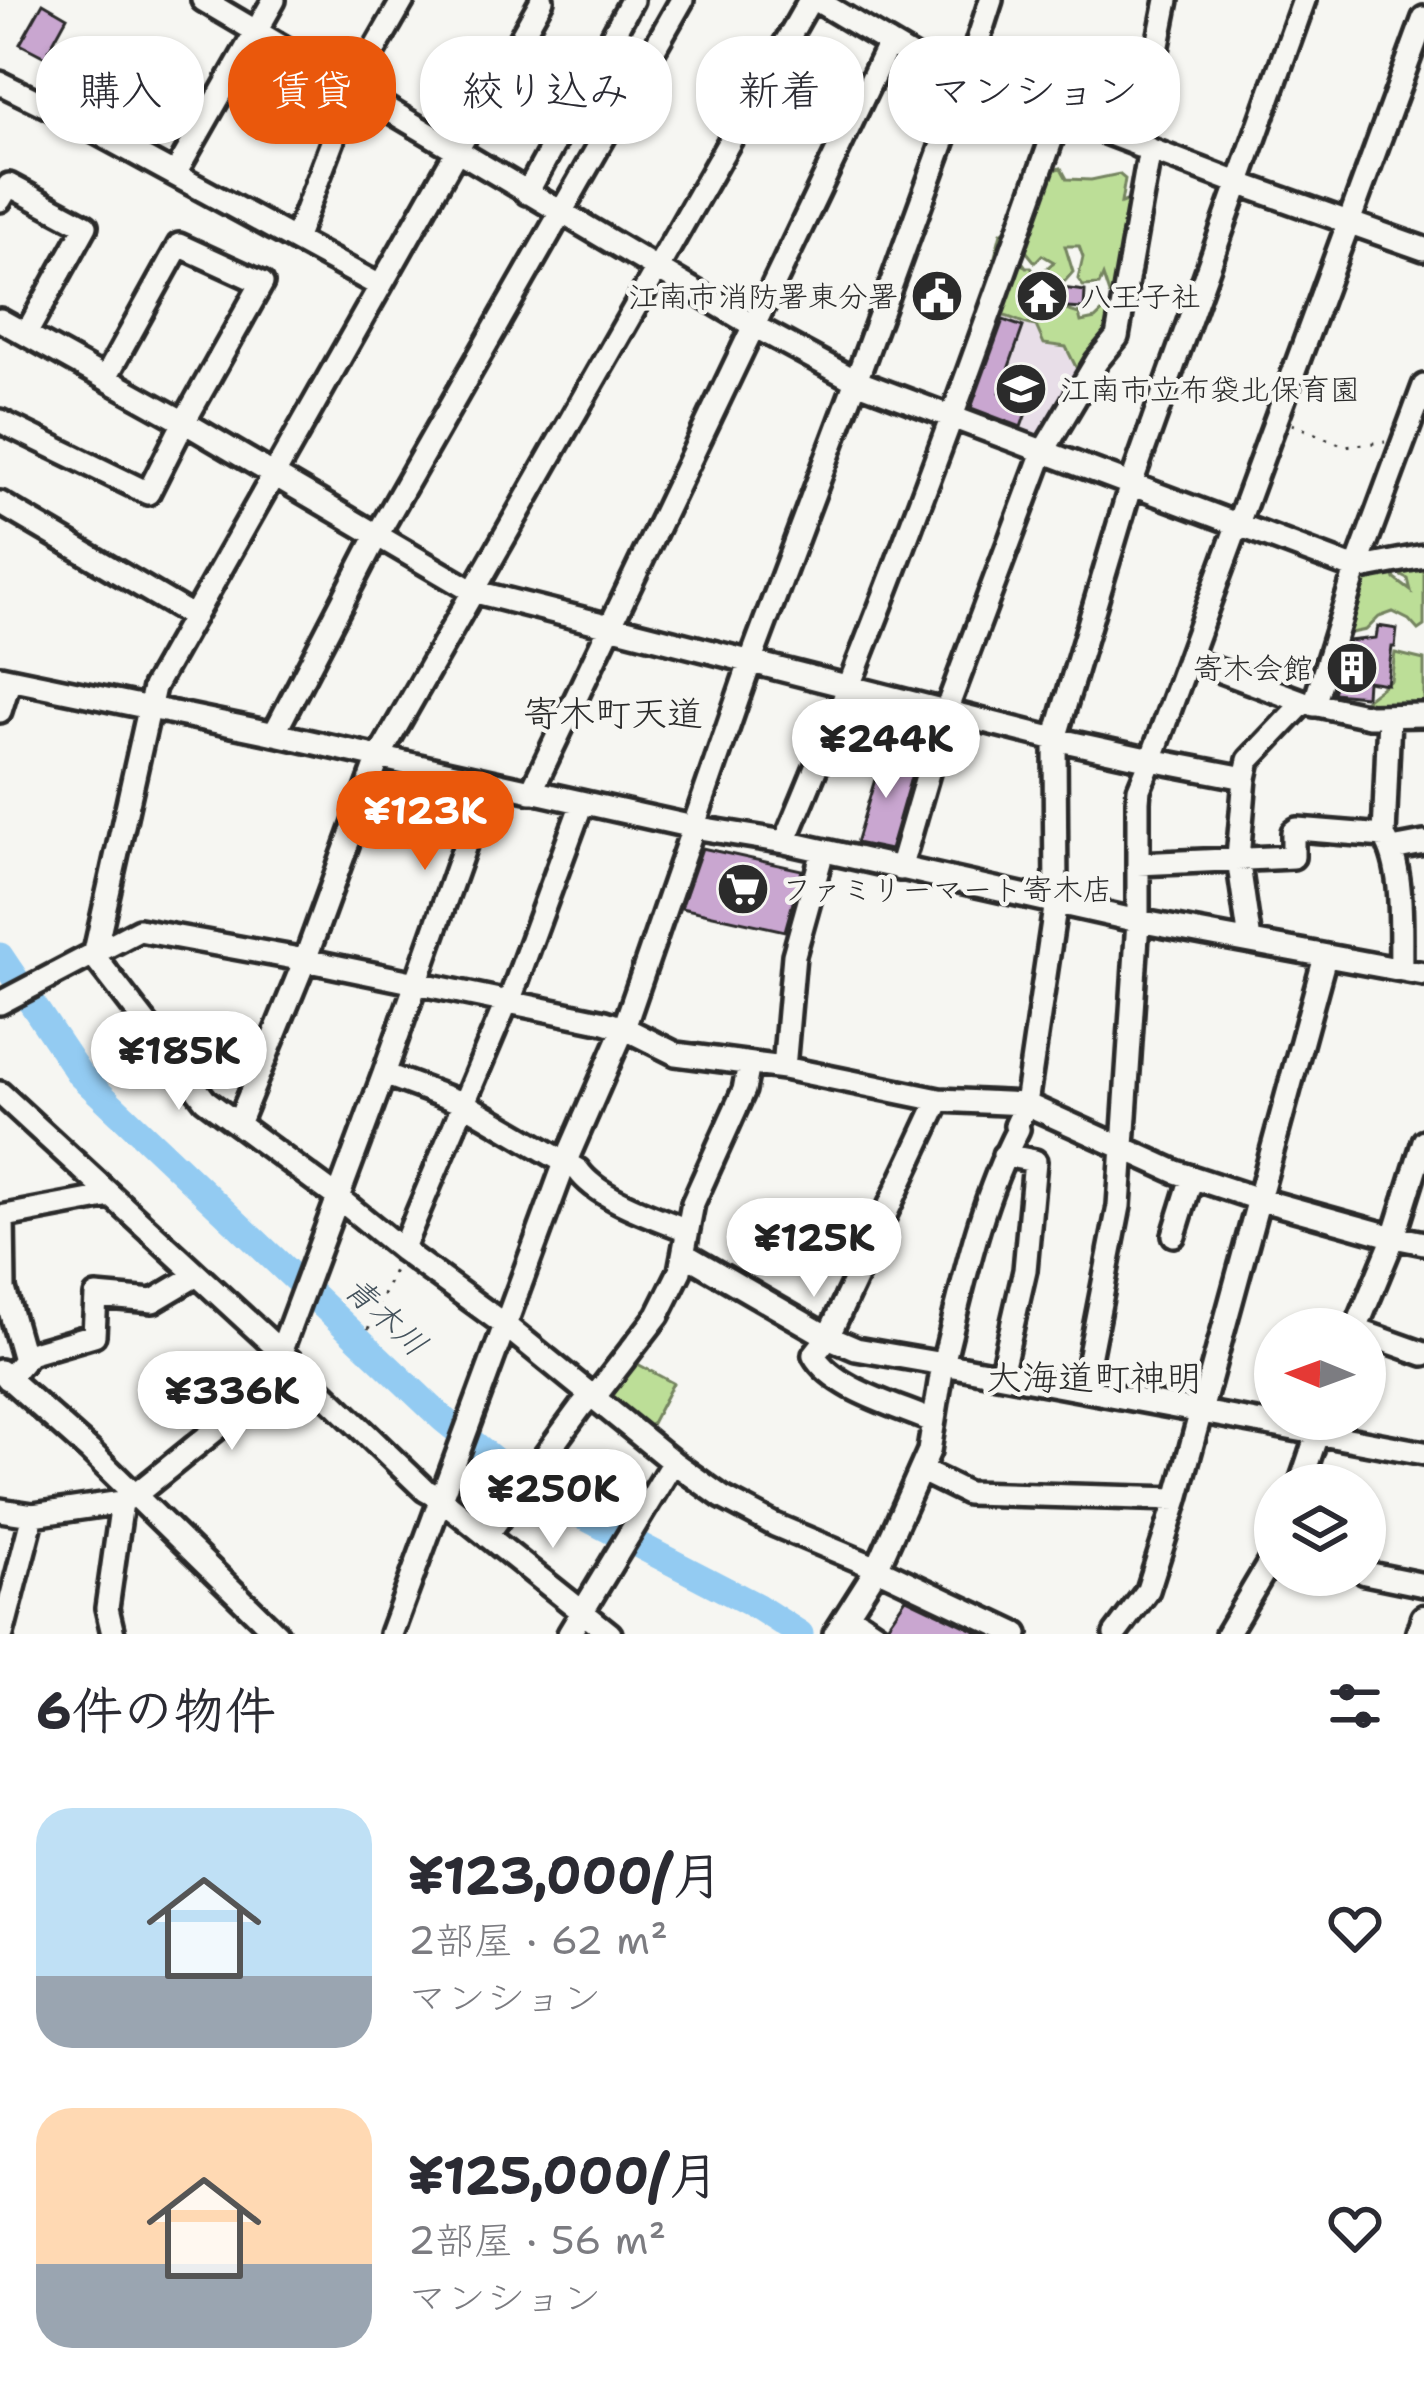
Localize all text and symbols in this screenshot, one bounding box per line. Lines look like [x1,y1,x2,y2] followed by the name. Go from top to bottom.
[36,36,204,144] chip: 購入
[228,36,396,144] chip: 賃貸
[420,36,672,144] chip: 絞り込み
[696,36,864,144] chip: 新着
[888,36,1180,144] chip: マンション
[909,268,965,324] public building icon: 江南市消防署東分署
[1014,268,1070,324] temple icon: 八王子社
[628,276,898,317] place label: 江南市消防署東分署
[1081,276,1201,317] place label: 八王子社
[993,361,1049,417] school or university icon: 江南市立布袋北保育園
[1060,369,1360,410] place label: 江南市立布袋北保育園
[1324,640,1380,696] building icon: 寄木会館
[1193,648,1313,689] place label: 寄木会館
[523,689,703,738] district label: 寄木町天道
[802,699,970,801] pin: ¥244K
[819,712,953,764] text: ¥244K
[341,771,509,873] pin: ¥123K
[363,784,487,836] text: ¥123K
[715,861,771,917] supermarket icon: ファミリーマート寄木店
[782,869,1113,910] place label: ファミリーマート寄木店
[95,1011,263,1113] pin: ¥185K
[118,1024,240,1076] text: ¥185K
[730,1198,898,1300] pin: ¥125K
[753,1211,875,1263] text: ¥125K
[334,1266,438,1366] water label: 青木川
[1254,1308,1386,1440] north arrow
[1254,1308,1386,1596] map controls
[148,1351,316,1453] pin: ¥336K
[986,1353,1202,1402] district label: 大海道町神明
[165,1364,299,1416] text: ¥336K
[469,1449,637,1551] pin: ¥250K
[487,1462,619,1514] text: ¥250K
[1254,1464,1386,1596] button: layers
[1322,1673,1388,1739] icon: filters
[36,1676,276,1744] text: 6件の物件
[408,1841,723,1909] text: ¥123,000/月
[132,1856,276,2000] icon: home
[1322,1895,1388,1961] icon: heart
[408,1914,668,1966] text: 2部屋 · 62 m²
[408,1971,601,2023] text: マンション
[408,2141,719,2209] text: ¥125,000/月
[132,2156,276,2300] icon: home
[1322,2195,1388,2261] icon: heart
[408,2214,666,2266] text: 2部屋 · 56 m²
[408,2271,601,2323] text: マンション

